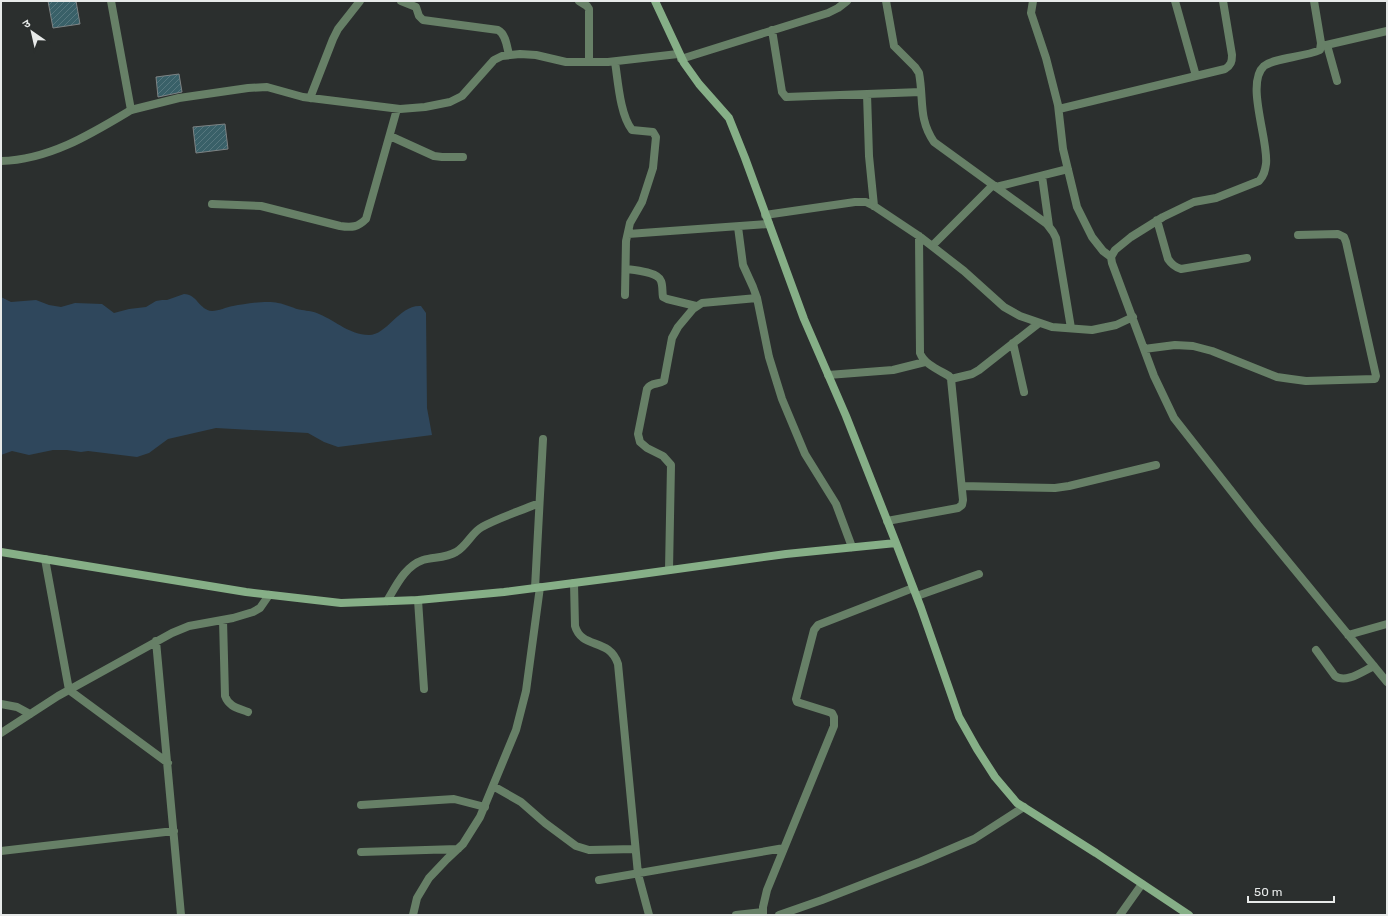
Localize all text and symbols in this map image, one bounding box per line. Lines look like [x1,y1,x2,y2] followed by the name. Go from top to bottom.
[12,12,52,52] north arrow
[20,17,33,31] text: उ
[1248,878,1334,904] scale bar
[1254,885,1282,899] text: 50 m

